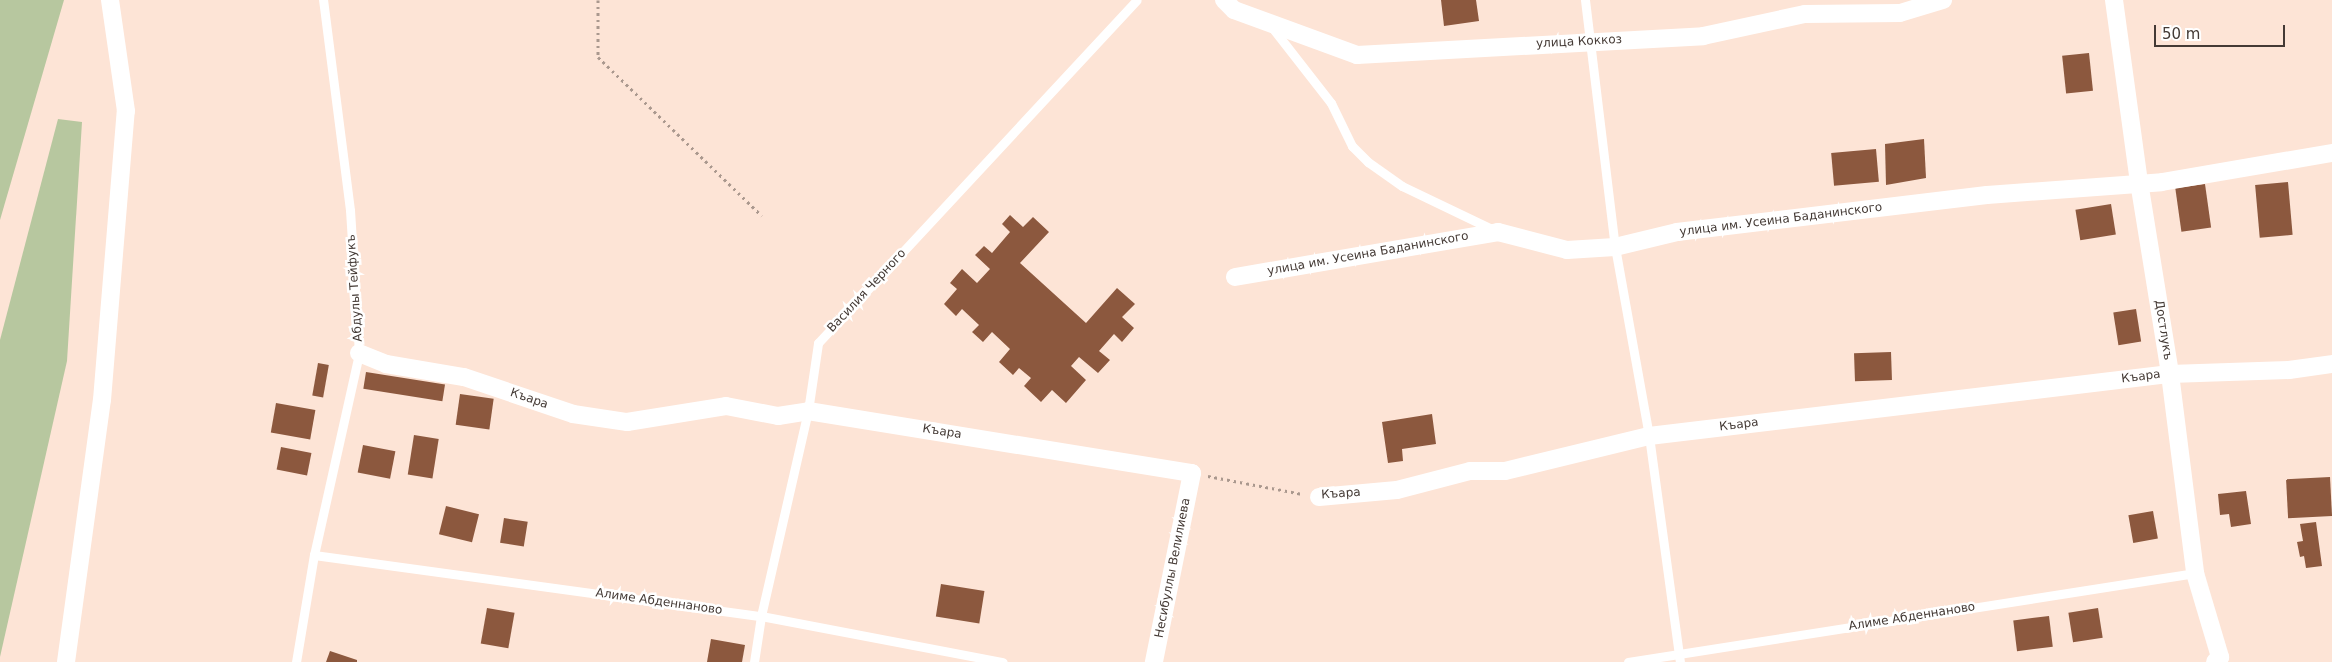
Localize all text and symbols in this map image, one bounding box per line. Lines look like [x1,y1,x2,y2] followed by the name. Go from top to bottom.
[2157,15,2288,47] scale bar
[2162,25,2200,43] text: 50 m
[1536,33,1622,51] street label: улица Коккоз
[1679,200,1883,240] street label: улица им. Усеина Баданинского
[1266,229,1470,279] street label: улица им. Усеина Баданинского
[344,234,366,342] street label: Абдулы Тейфукъ
[825,246,909,336] street label: Василия Черного
[2151,299,2175,361] street label: Достлукъ
[2121,367,2161,387] street label: Къара
[508,386,550,412] street label: Къара
[1719,415,1759,435] street label: Къара
[921,422,963,442] street label: Къара
[1321,485,1361,503] street label: Къара
[1152,497,1194,639] street label: Несибуллы Велилиева
[595,586,723,618] street label: Алиме Абденнаново
[1848,600,1976,634] street label: Алиме Абденнаново

